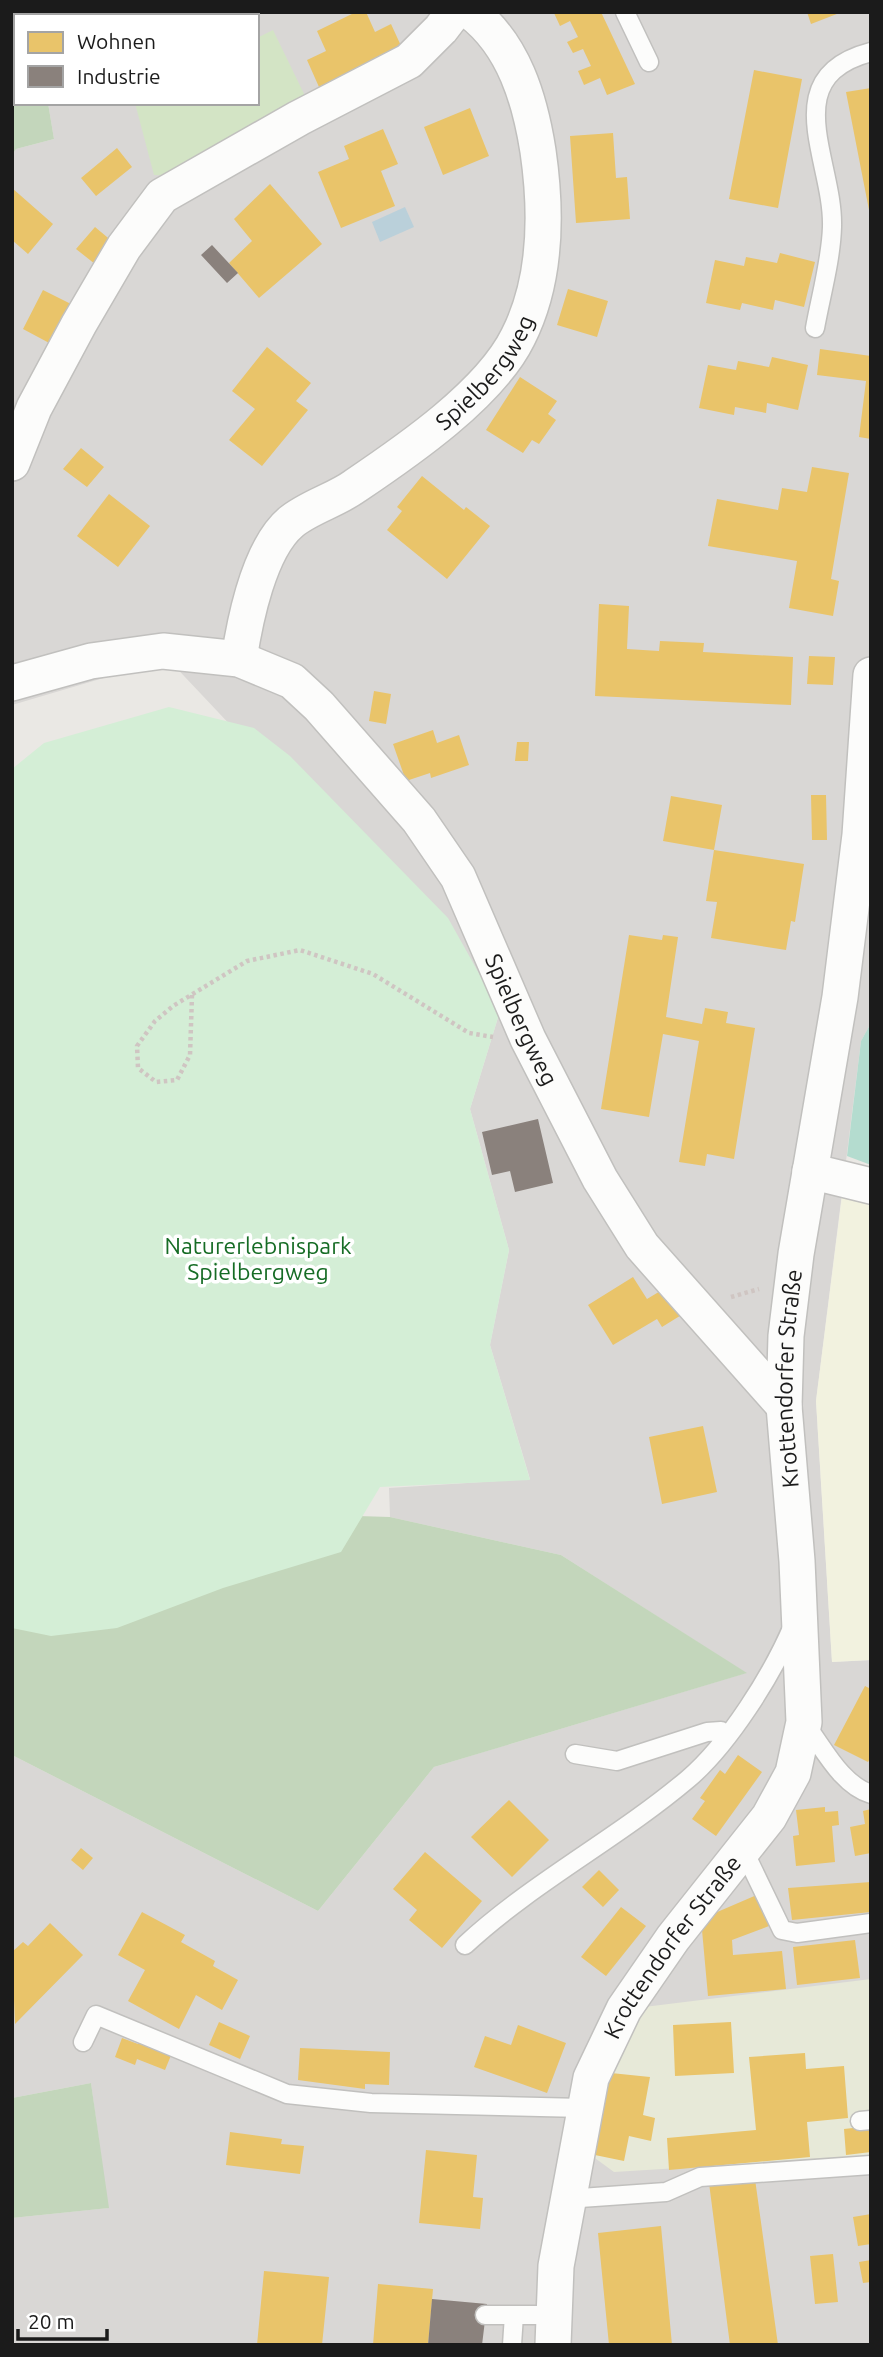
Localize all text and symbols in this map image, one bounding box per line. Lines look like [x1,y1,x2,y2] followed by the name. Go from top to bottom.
[14,14,259,105] legend
[77,29,156,53] text: Wohnen
[77,64,161,88] text: Industrie
[431,312,538,434] street label: Spielbergweg
[481,950,563,1089] street label: Spielbergweg
[164,1233,352,1284] park label: Naturerlebnispark Spielbergweg
[771,1268,806,1489] street label: Krottendorfer Straße
[599,1850,746,2043] street label: Krottendorfer Straße
[18,2298,107,2342] scale bar
[28,2309,75,2333] text: 20 m

